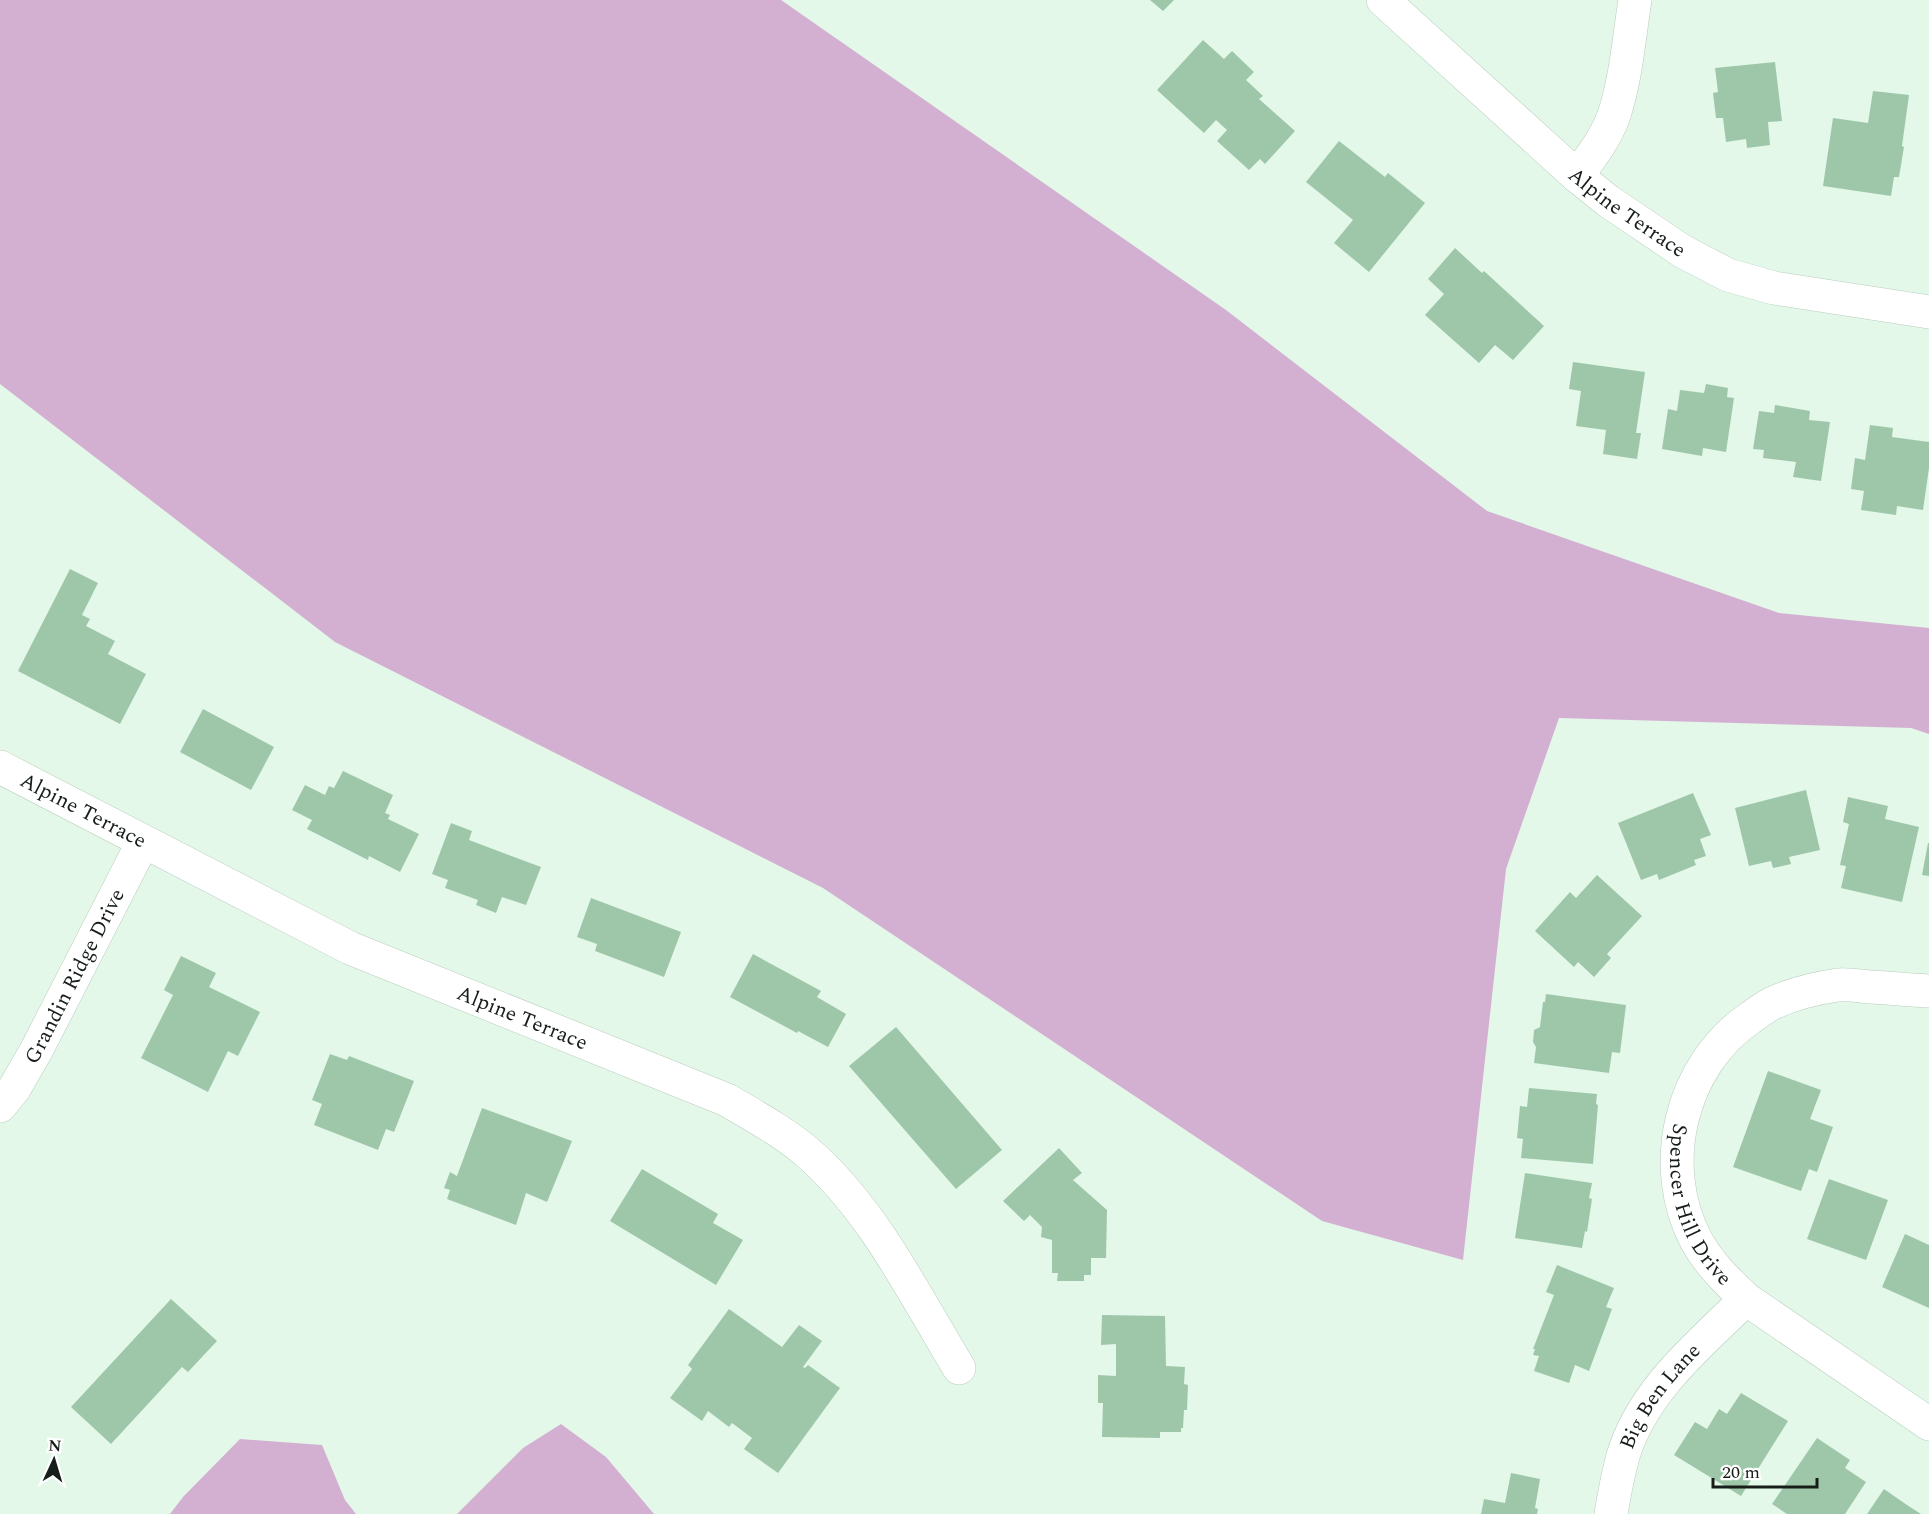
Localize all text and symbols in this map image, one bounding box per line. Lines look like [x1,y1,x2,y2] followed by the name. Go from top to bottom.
[1561,160,1692,266] street label: Alpine Terrace
[14,765,152,857] street label: Alpine Terrace
[17,883,134,1070] street label: Grandin Ridge Drive
[452,978,592,1059] street label: Alpine Terrace
[1660,1121,1739,1294] street label: Spencer Hill Drive
[1612,1336,1709,1454] street label: Big Ben Lane
[24,1430,84,1490] north arrow
[48,1434,62,1458] text: N
[1713,1451,1816,1489] scale bar
[1722,1459,1760,1486] text: 20 m

